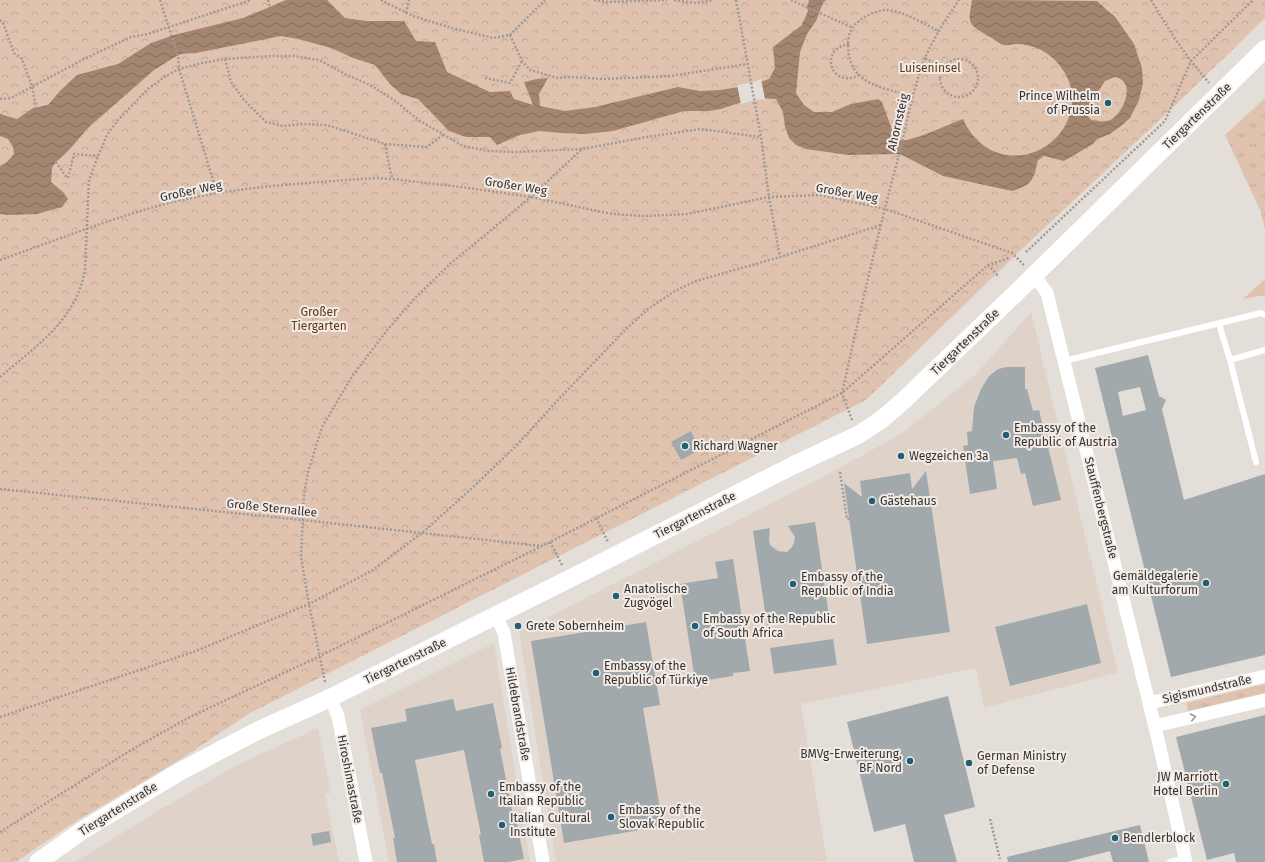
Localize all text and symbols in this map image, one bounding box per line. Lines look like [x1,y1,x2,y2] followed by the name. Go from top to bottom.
[899,61,961,75] park label: Luiseninsel
[1160,80,1234,152] street label: Tiergartenstraße
[1019,89,1100,117] place label: Prince Wilhelm of Prussia
[885,91,912,152] street label: Ahornsteig
[1103,98,1113,108] marker: Prince Wilhelm of Prussia
[484,174,549,198] street label: Großer Weg
[159,177,224,204] street label: Großer Weg
[815,181,880,205] street label: Großer Weg
[291,305,347,333] park label: Großer Tiergarten
[928,306,1002,378] street label: Tiergartenstraße
[1014,421,1117,449] place label: Embassy of the Republic of Austria
[1001,430,1011,440] marker: Embassy of the Republic of Austria
[693,439,778,453] place label: Richard Wagner
[680,441,690,451] marker: Richard Wagner
[909,449,989,463] place label: Wegzeichen 3a
[896,451,906,461] marker: Wegzeichen 3a
[1082,456,1120,560] street label: Stauffenbergstraße
[652,488,738,542] street label: Tiergartenstraße
[880,494,937,508] place label: Gästehaus
[226,496,318,520] street label: Große Sternallee
[867,496,877,506] marker: Gästehaus
[1112,569,1198,597] place label: Gemäldegalerie am Kulturforum
[801,570,894,598] place label: Embassy of the Republic of India
[1201,578,1211,588] marker: Gemäldegalerie am Kulturforum
[788,579,798,589] marker: Embassy of the Republic of India
[624,582,687,610] place label: Anatolische Zugvögel
[611,591,621,601] marker: Anatolische Zugvögel
[703,612,836,640] place label: Embassy of the Republic of South Africa
[526,619,624,633] place label: Grete Sobernheim
[513,621,523,631] marker: Grete Sobernheim
[690,621,700,631] marker: Embassy of the Republic of South Africa
[362,635,448,687] street label: Tiergartenstraße
[604,659,708,687] place label: Embassy of the Republic of Türkiye
[503,666,533,762] street label: Hildebrandstraße
[591,668,601,678] marker: Embassy of the Republic of Türkiye
[1161,672,1253,706] street label: Sigismundstraße
[1190,714,1196,722] one-way arrow
[335,734,365,824] street label: Hiroshimastraße
[800,747,902,775] place label: BMVg-Erweiterung, BF Nord
[977,749,1066,777] place label: German Ministry of Defense
[905,756,915,766] marker: BMVg-Erweiterung, BF Nord
[964,758,974,768] marker: German Ministry of Defense
[1153,770,1219,798] place label: JW Marriott Hotel Berlin
[76,779,160,839] street label: Tiergartenstraße
[1221,779,1231,789] marker: JW Marriott Hotel Berlin
[499,780,585,808] place label: Embassy of the Italian Republic
[486,789,496,799] marker: Embassy of the Italian Republic
[619,803,705,831] place label: Embassy of the Slovak Republic
[510,811,591,839] place label: Italian Cultural Institute
[606,812,616,822] marker: Embassy of the Slovak Republic
[497,820,507,830] marker: Italian Cultural Institute
[1123,831,1196,845] place label: Bendlerblock
[1110,833,1120,843] marker: Bendlerblock

